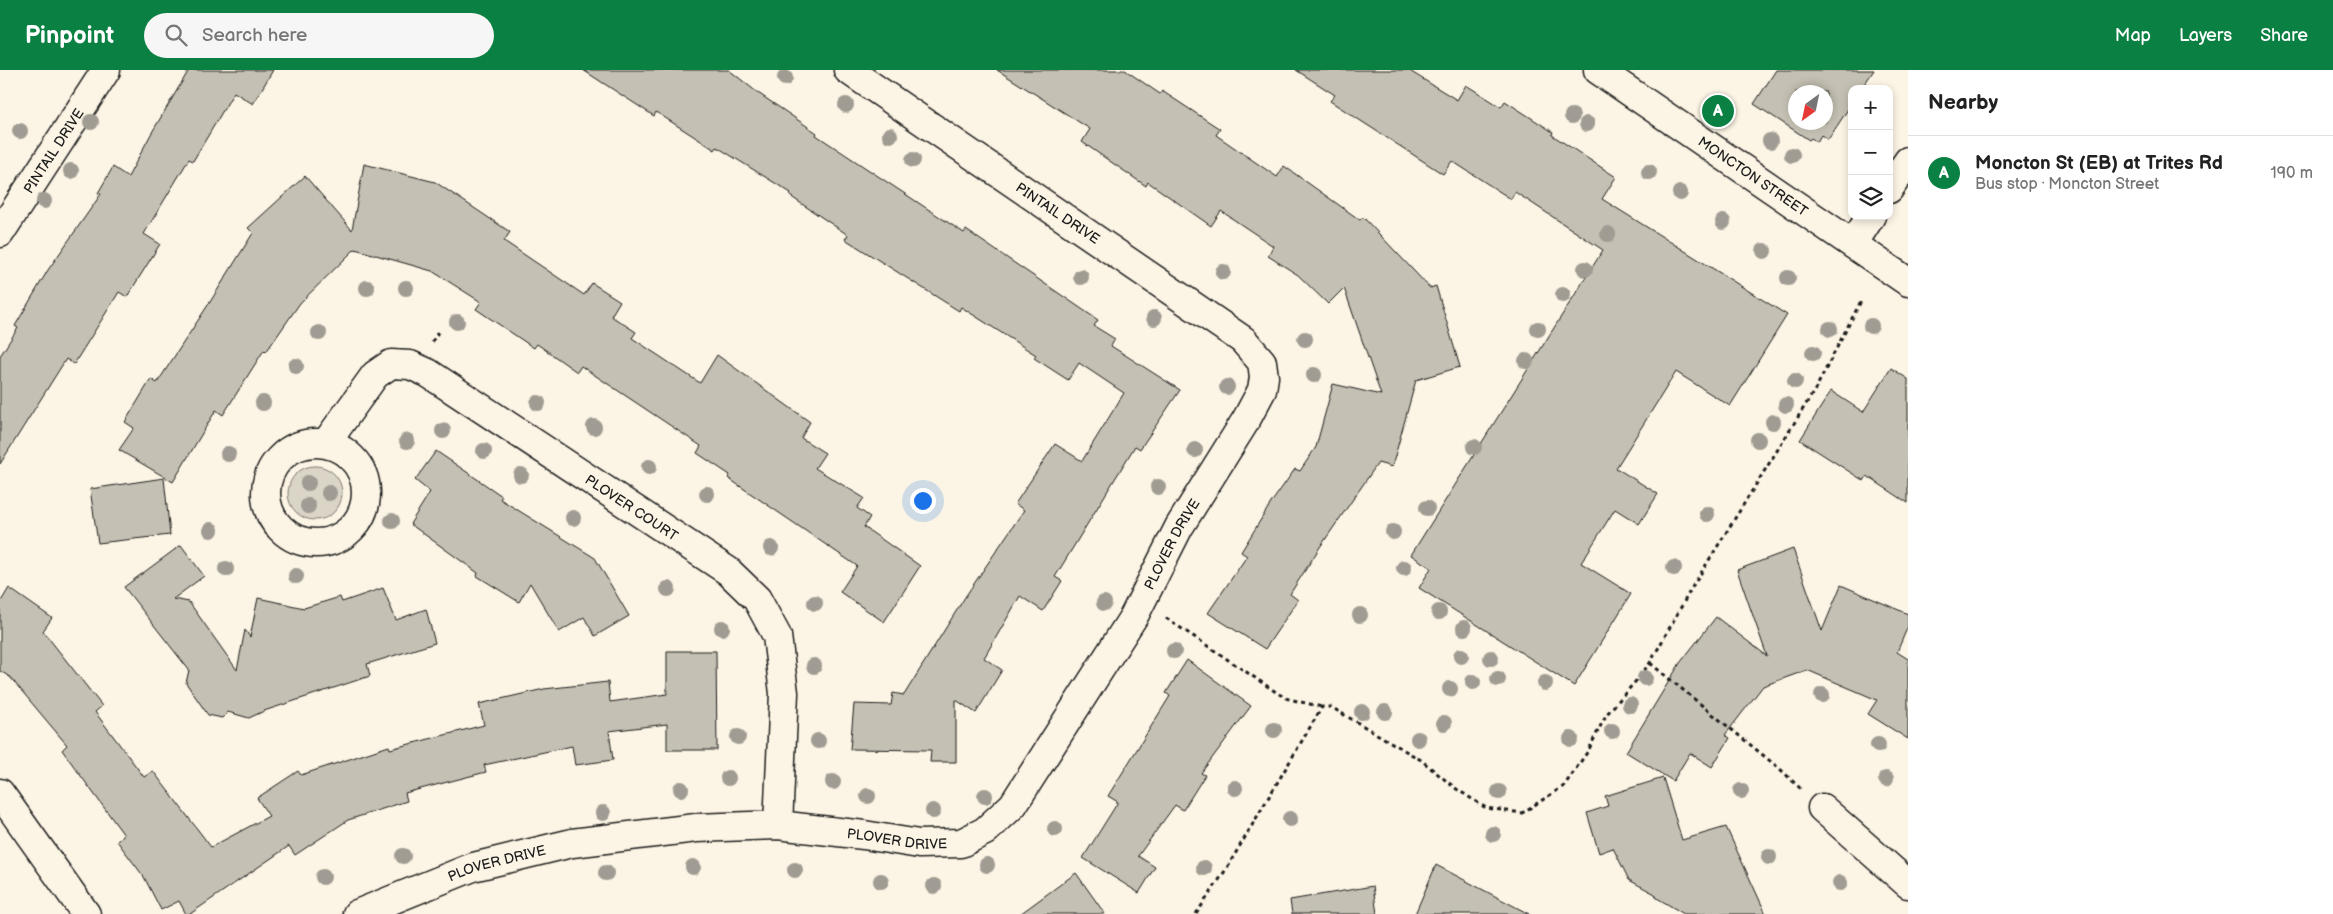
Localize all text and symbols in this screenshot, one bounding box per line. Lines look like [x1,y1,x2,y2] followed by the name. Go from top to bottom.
[144,13,494,58] search box
[25,21,114,50] text: Pinpoint
[162,21,190,49] icon: search
[202,24,307,47] text: Search here
[2115,25,2151,46] text: Map
[2179,25,2232,46] text: Layers
[2260,25,2308,46] text: Share
[1788,85,1833,130] north arrow
[1848,85,1893,220] map controls
[1848,85,1893,130] button: +
[1928,90,1998,115] text: Nearby
[1702,92,1734,130] pin: A
[20,105,88,197] street label: PINTAIL DRIVE
[1848,130,1893,175] button: −
[1695,133,1811,220] street label: MONCTON STREET
[1975,152,2223,175] text: Moncton St (EB) at Trites Rd
[1939,164,1949,183] text: A
[2271,164,2313,183] text: 190 m
[1848,175,1893,220] button: layers
[1975,175,2159,194] text: Bus stop · Moncton Street
[1012,179,1103,248] street label: PINTAIL DRIVE
[582,471,682,545] street label: PLOVER COURT
[910,488,936,514] your location
[1141,496,1204,593] street label: PLOVER DRIVE
[846,825,947,853] street label: PLOVER DRIVE
[445,842,547,885] street label: PLOVER DRIVE

